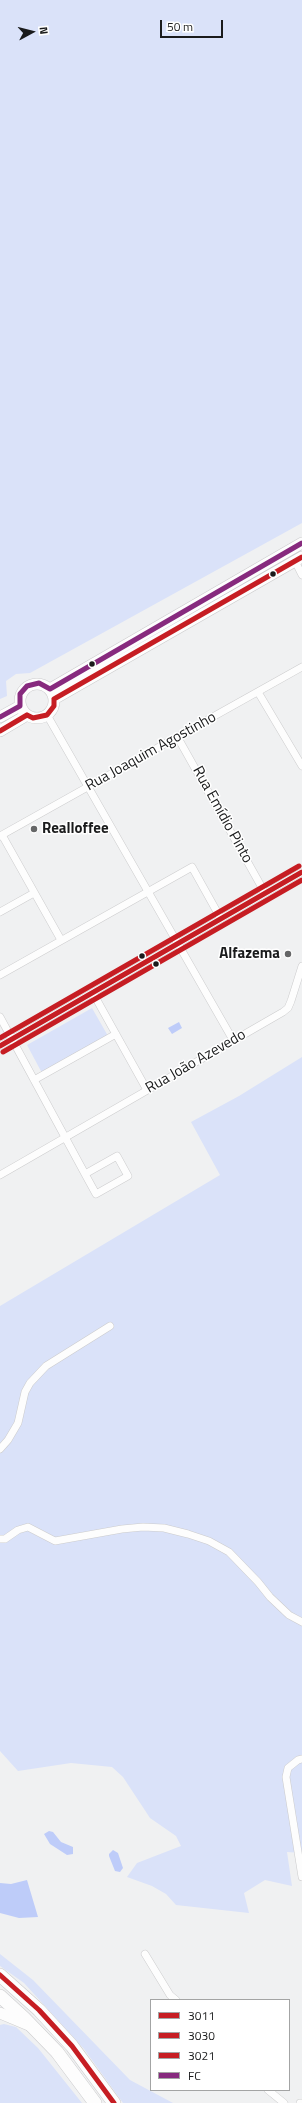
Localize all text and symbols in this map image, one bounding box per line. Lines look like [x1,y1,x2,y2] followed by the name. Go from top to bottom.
[12,12,52,52] north arrow
[162,12,225,38] scale bar
[167,17,193,36] text: 50 m
[36,26,52,35] text: N
[268,569,278,579] unlabelled marker
[87,659,97,669] unlabelled marker
[83,709,219,795] street label: Rua Joaquim Agostinho
[188,763,256,867] street label: Rua Emídio Pinto
[42,820,109,838] place label: Realloffee
[29,824,39,834] marker: Realloffee
[219,945,280,963] place label: Alfazema
[283,949,293,959] marker: Alfazema
[137,951,147,961] unlabelled marker
[151,959,161,969] unlabelled marker
[143,1026,249,1098] street label: Rua João Azevedo
[150,1999,290,2091] legend
[188,2006,215,2025] text: 3011
[188,2026,215,2045] text: 3030
[188,2046,215,2065] text: 3021
[188,2066,201,2085] text: FC

